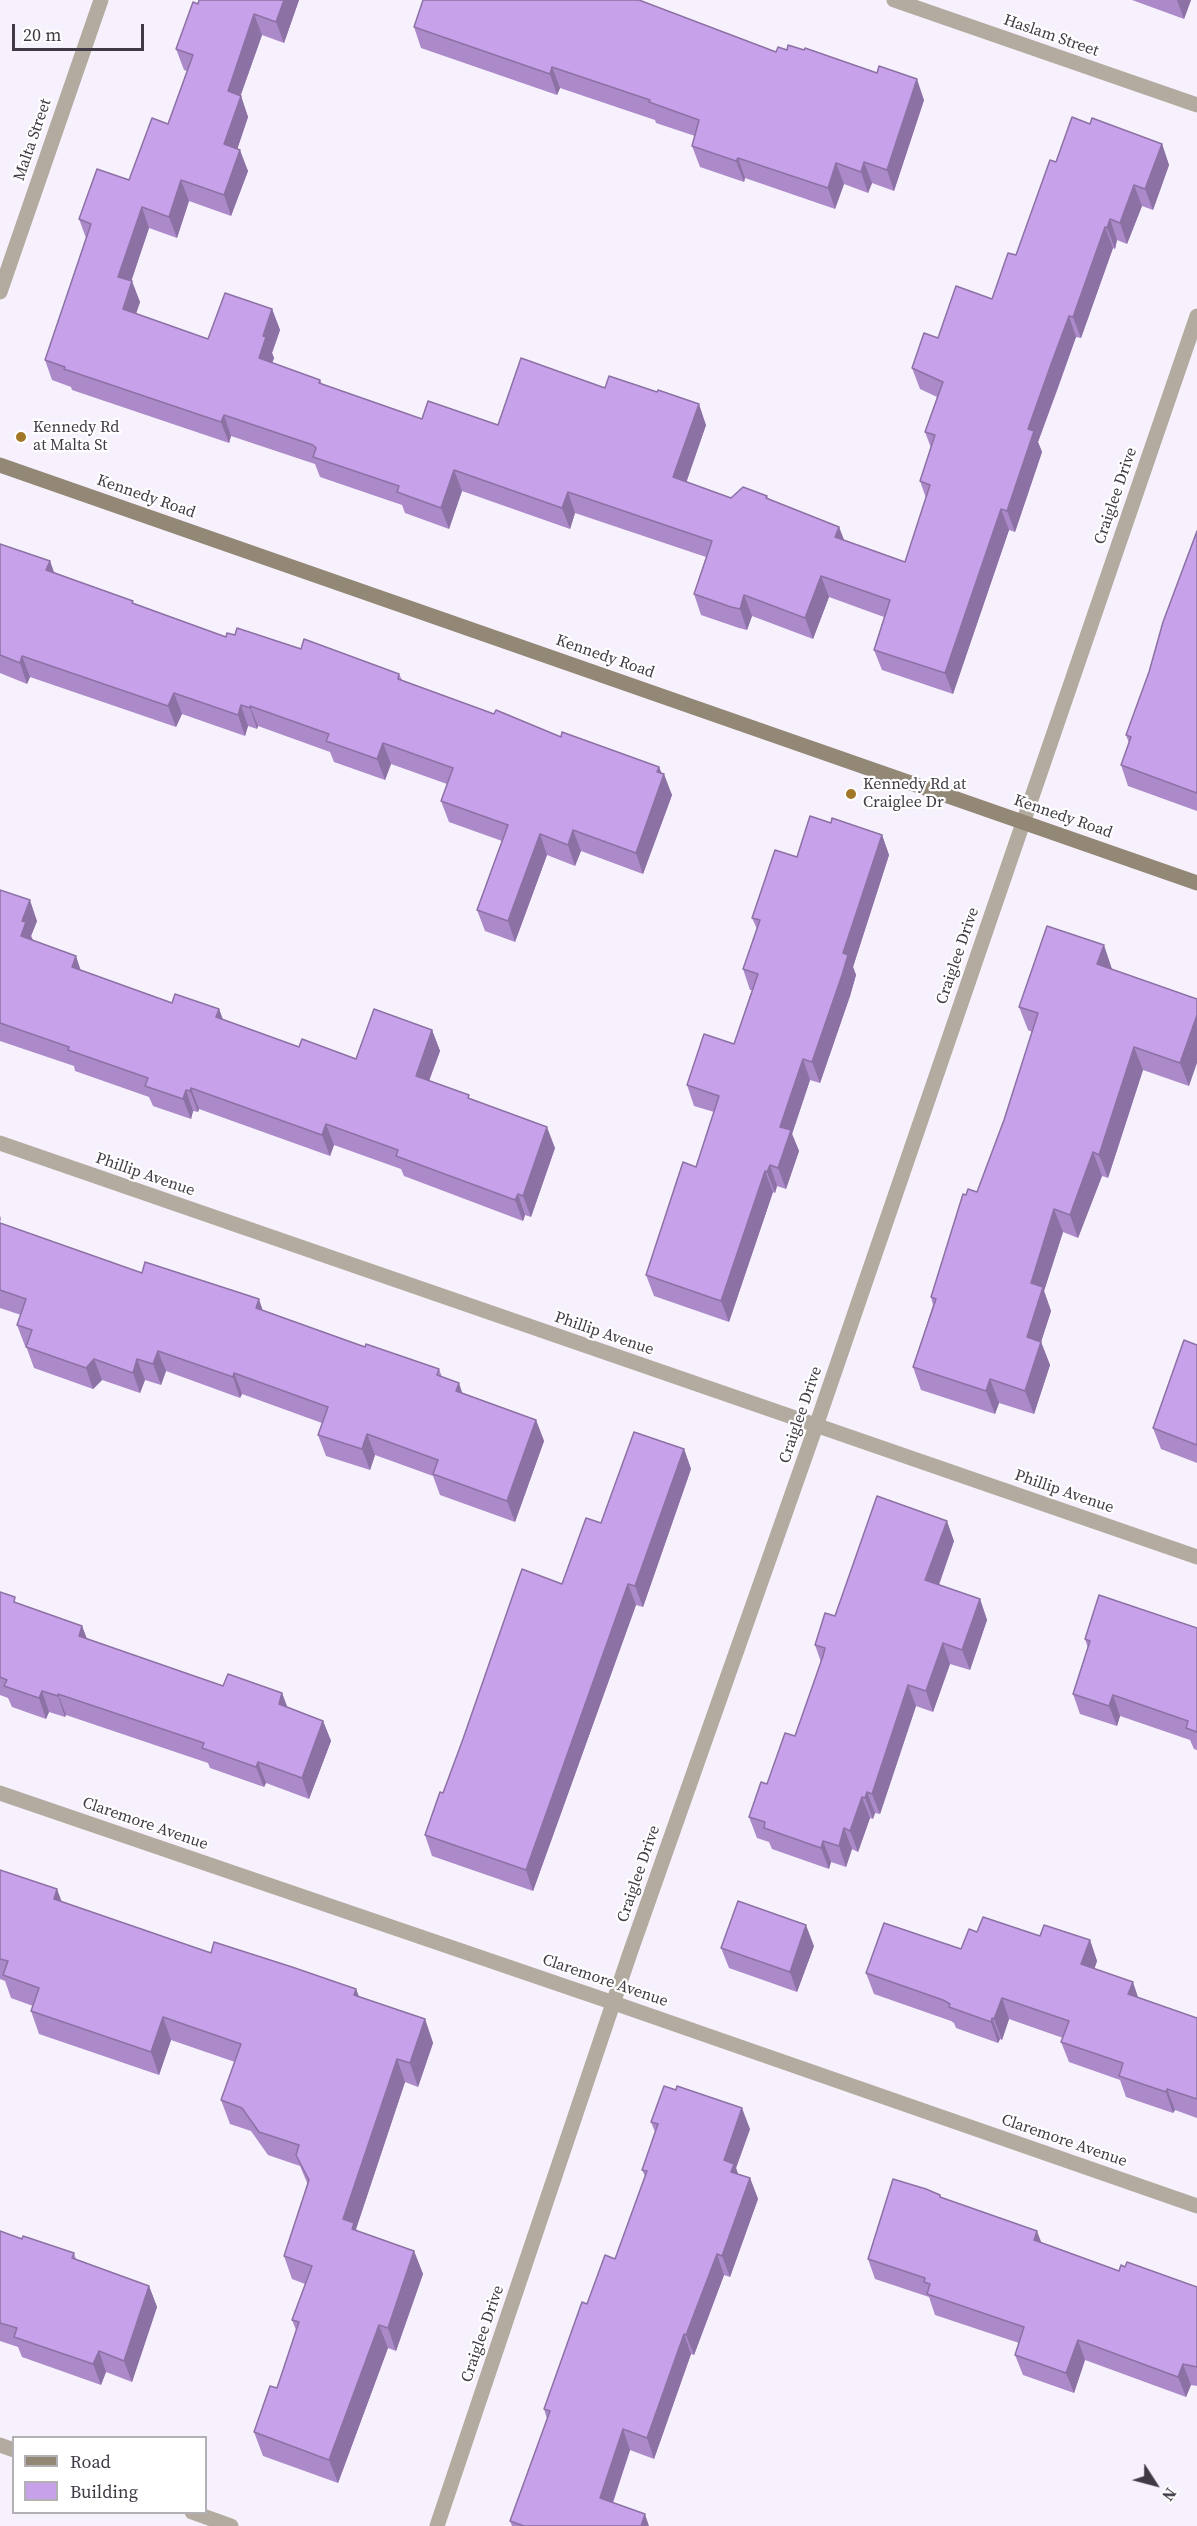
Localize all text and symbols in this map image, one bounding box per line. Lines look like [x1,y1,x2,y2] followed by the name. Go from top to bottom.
[1001,11,1101,61] street label: Haslam Street
[15,12,147,50] scale bar
[23,22,61,47] text: 20 m
[10,96,56,184] street label: Malta Street
[33,418,119,456] place label: Kennedy Rd at Malta St
[14,430,28,444] marker: Kennedy Rd at Malta St
[1090,445,1142,547] street label: Craiglee Drive
[94,471,198,523] street label: Kennedy Road
[553,631,657,683] street label: Kennedy Road
[863,775,966,813] place label: Kennedy Rd at Craiglee Dr
[844,787,858,801] marker: Kennedy Rd at Craiglee Dr
[1011,791,1115,843] street label: Kennedy Road
[932,905,984,1007] street label: Craiglee Drive
[93,1149,197,1201] street label: Phillip Avenue
[552,1308,656,1360] street label: Phillip Avenue
[775,1364,827,1466] street label: Craiglee Drive
[1012,1466,1116,1518] street label: Phillip Avenue
[80,1793,210,1855] street label: Claremore Avenue
[613,1823,665,1925] street label: Craiglee Drive
[540,1950,670,2012] street label: Claremore Avenue
[999,2110,1129,2172] street label: Claremore Avenue
[457,2283,509,2385] street label: Craiglee Drive
[12,2436,207,2514] legend
[70,2449,111,2474] text: Road
[1125,2454,1185,2514] north arrow
[70,2479,138,2504] text: Building
[1157,2483,1182,2506] text: N

